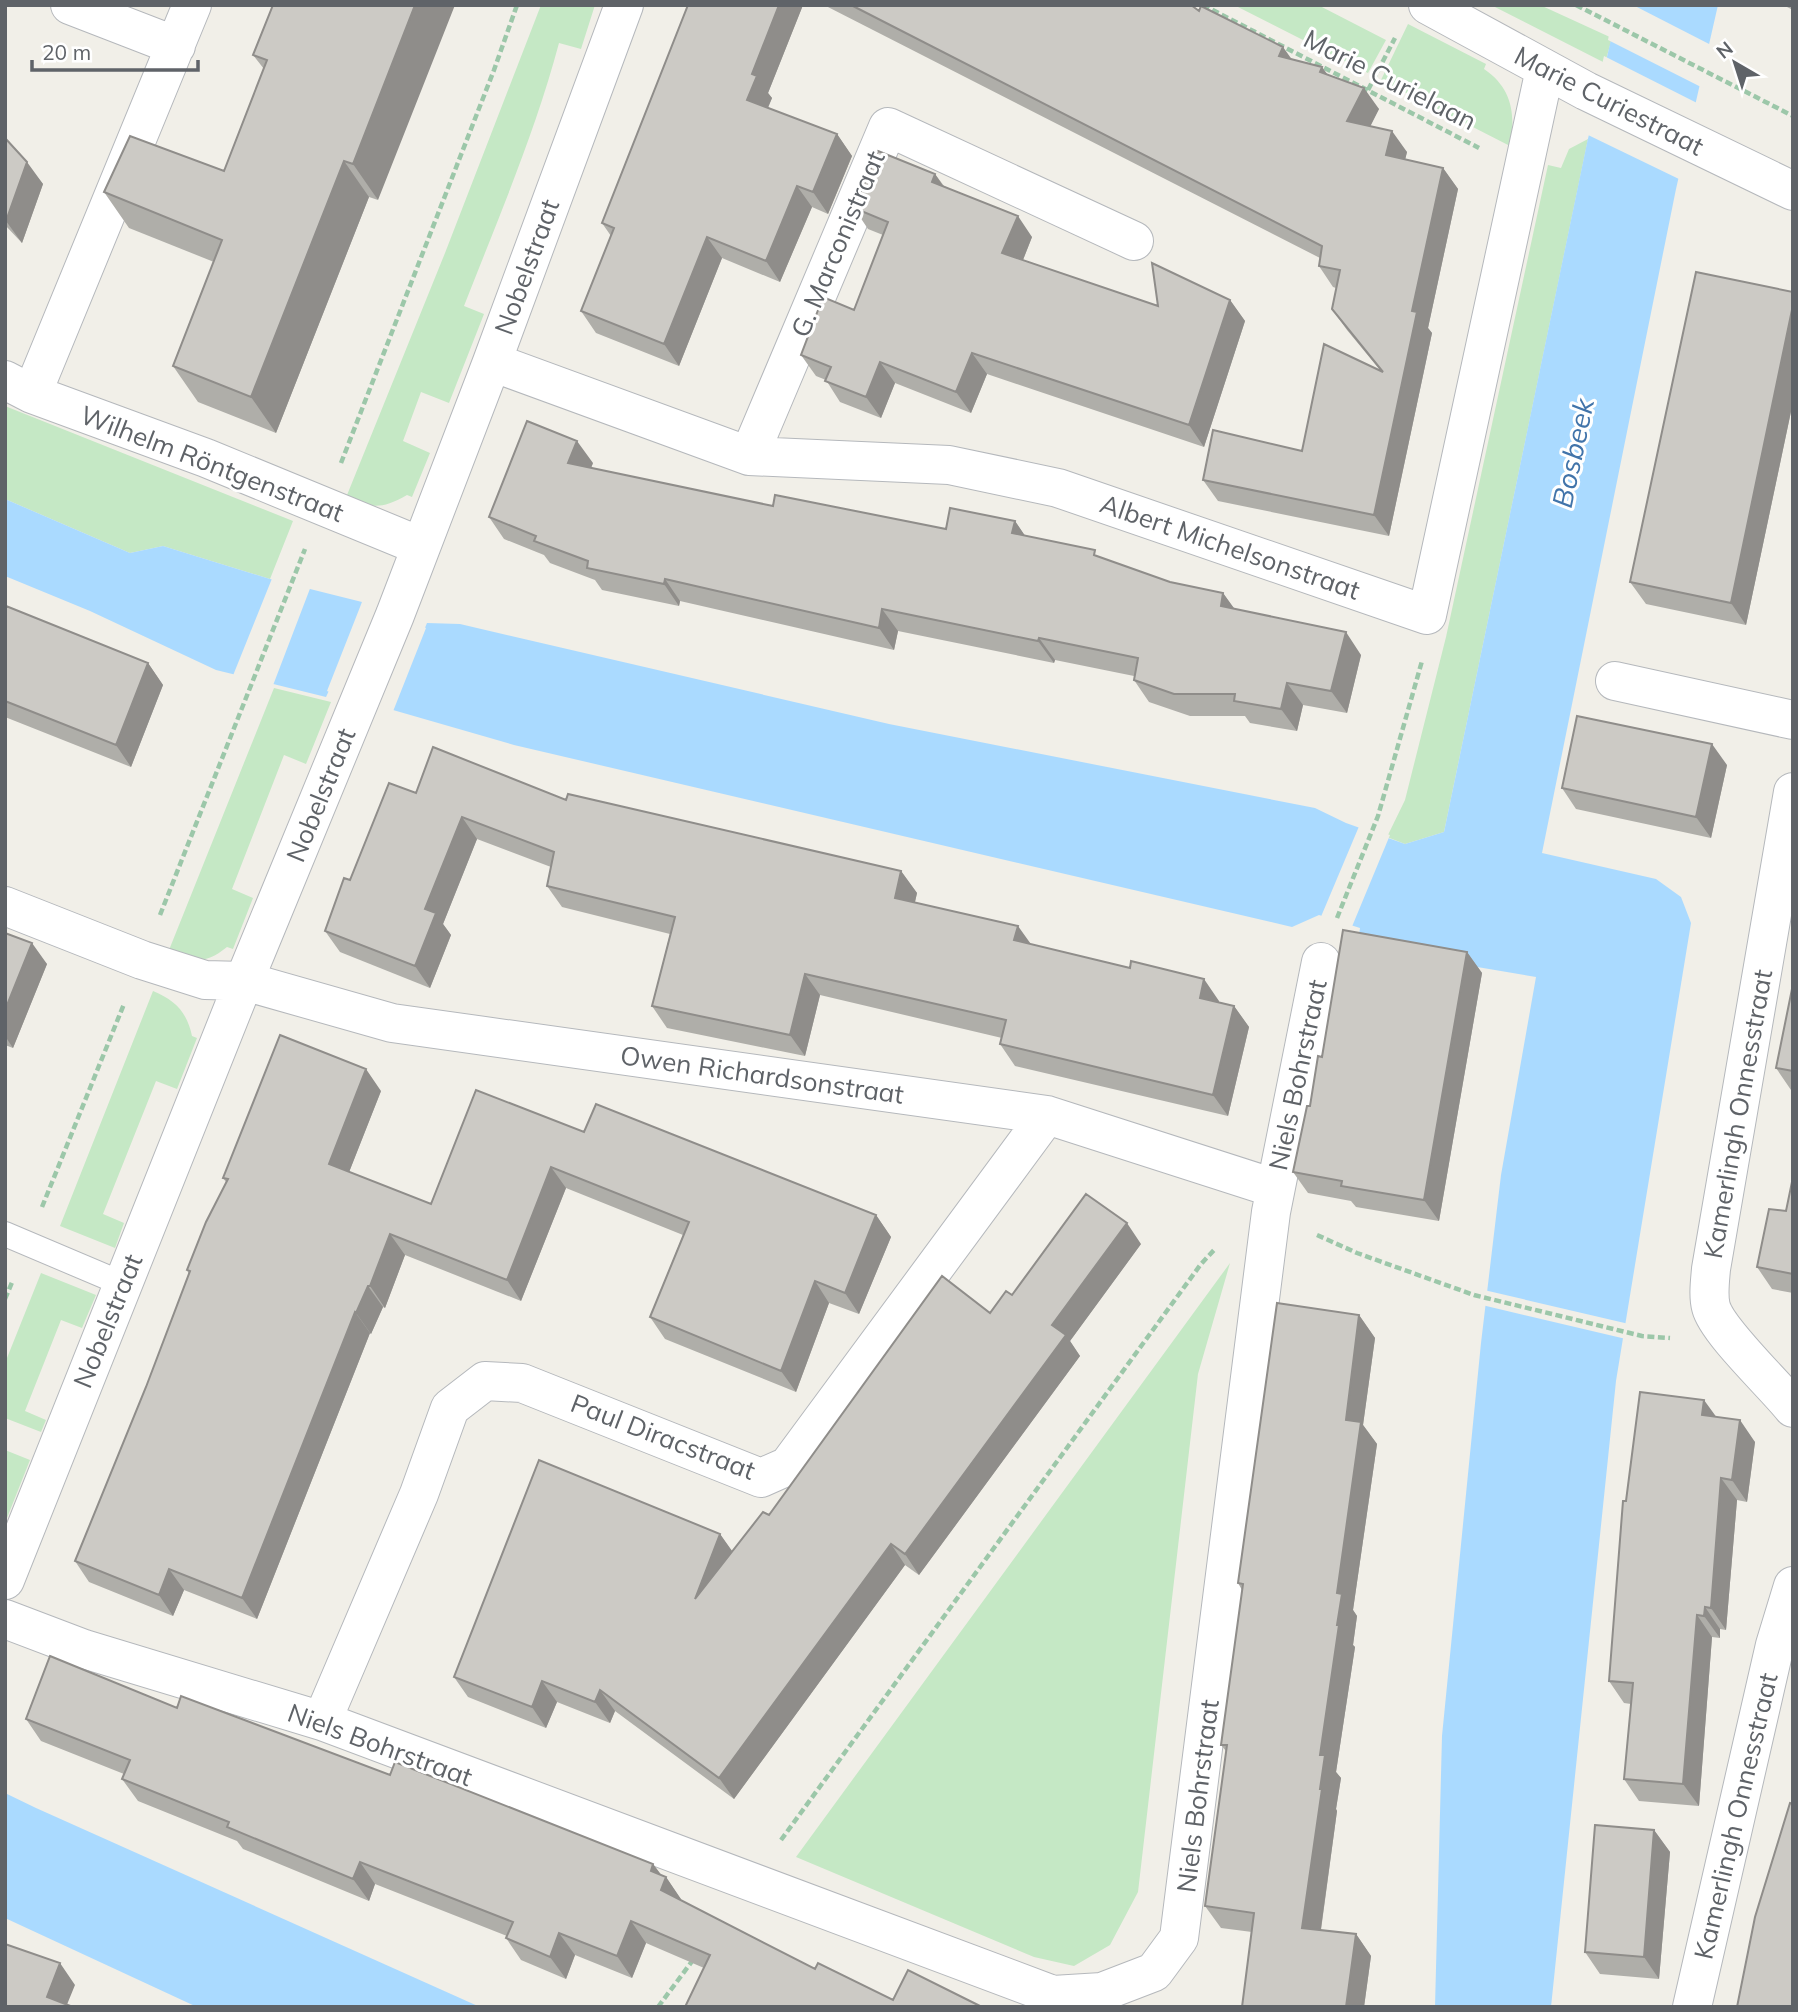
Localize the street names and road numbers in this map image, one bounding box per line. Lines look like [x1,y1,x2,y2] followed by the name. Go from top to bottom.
[1298,22,1482,137] street label: Marie Curielaan
[1509,39,1709,163] street label: Marie Curiestraat
[783,146,892,342] street label: G. Marconistraat
[487,195,566,339] street label: Nobelstraat
[76,398,349,529] street label: Wilhelm Röntgenstraat
[1096,487,1364,606] street label: Albert Michelsonstraat
[279,723,362,867] street label: Nobelstraat
[1696,967,1779,1261] street label: Kamerlingh Onnesstraat
[1261,977,1334,1173] street label: Niels Bohrstraat
[618,1038,906,1111] street label: Owen Richardsonstraat
[66,1249,149,1393] street label: Nobelstraat
[566,1386,760,1487] street label: Paul Diracstraat
[1686,1669,1785,1962] street label: Kamerlingh Onnesstraat
[283,1696,477,1793] street label: Niels Bohrstraat
[1169,1698,1226,1894] street label: Niels Bohrstraat

